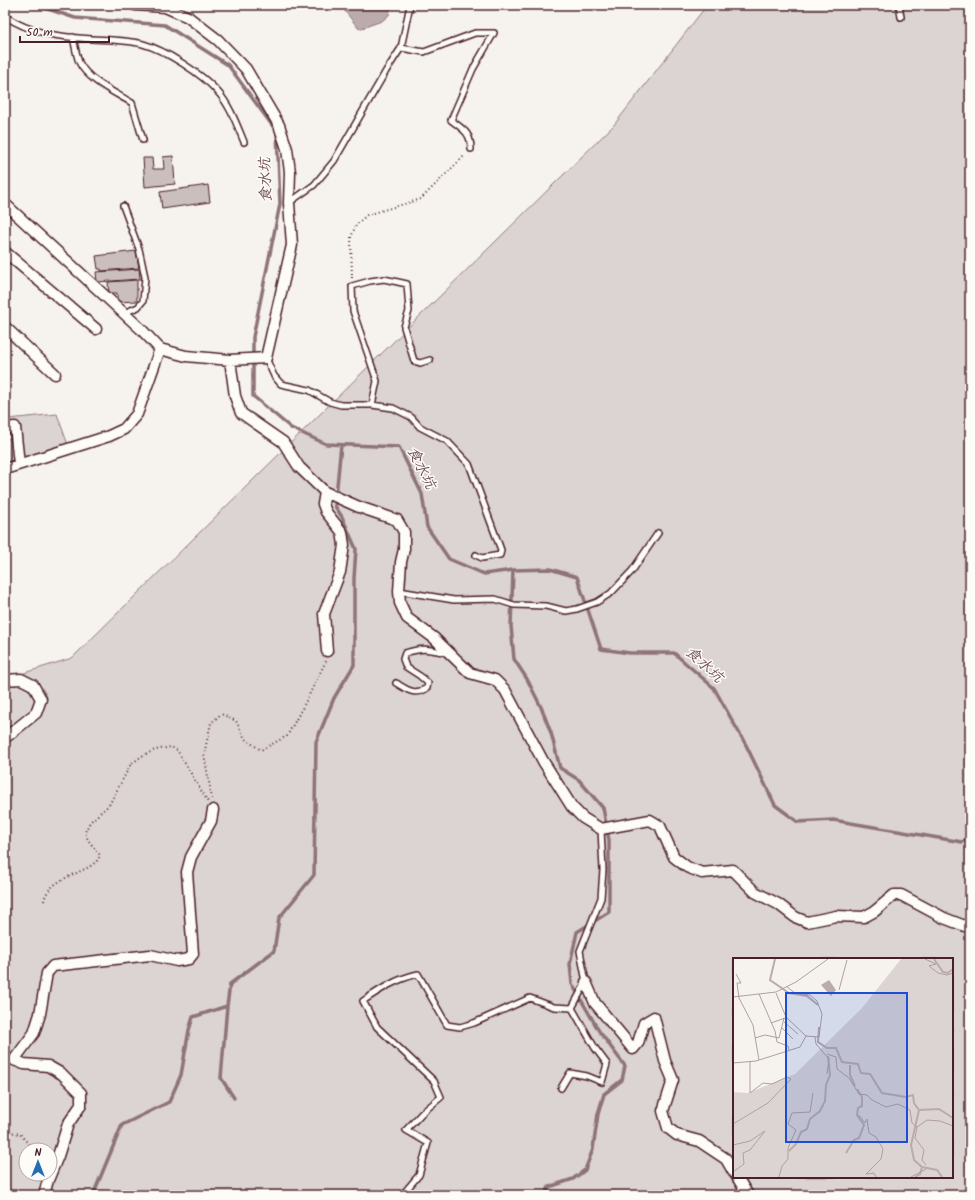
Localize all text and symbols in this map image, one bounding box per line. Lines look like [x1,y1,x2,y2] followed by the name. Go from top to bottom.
[20,18,109,44] scale bar
[26,23,53,42] text: 50 m
[254,155,278,203] water label: 食水坑
[400,443,443,495] water label: 食水坑
[679,641,730,690] water label: 食水坑
[733,958,953,1178] inset map
[18,1142,58,1182] north arrow
[35,1144,42,1162] text: N

